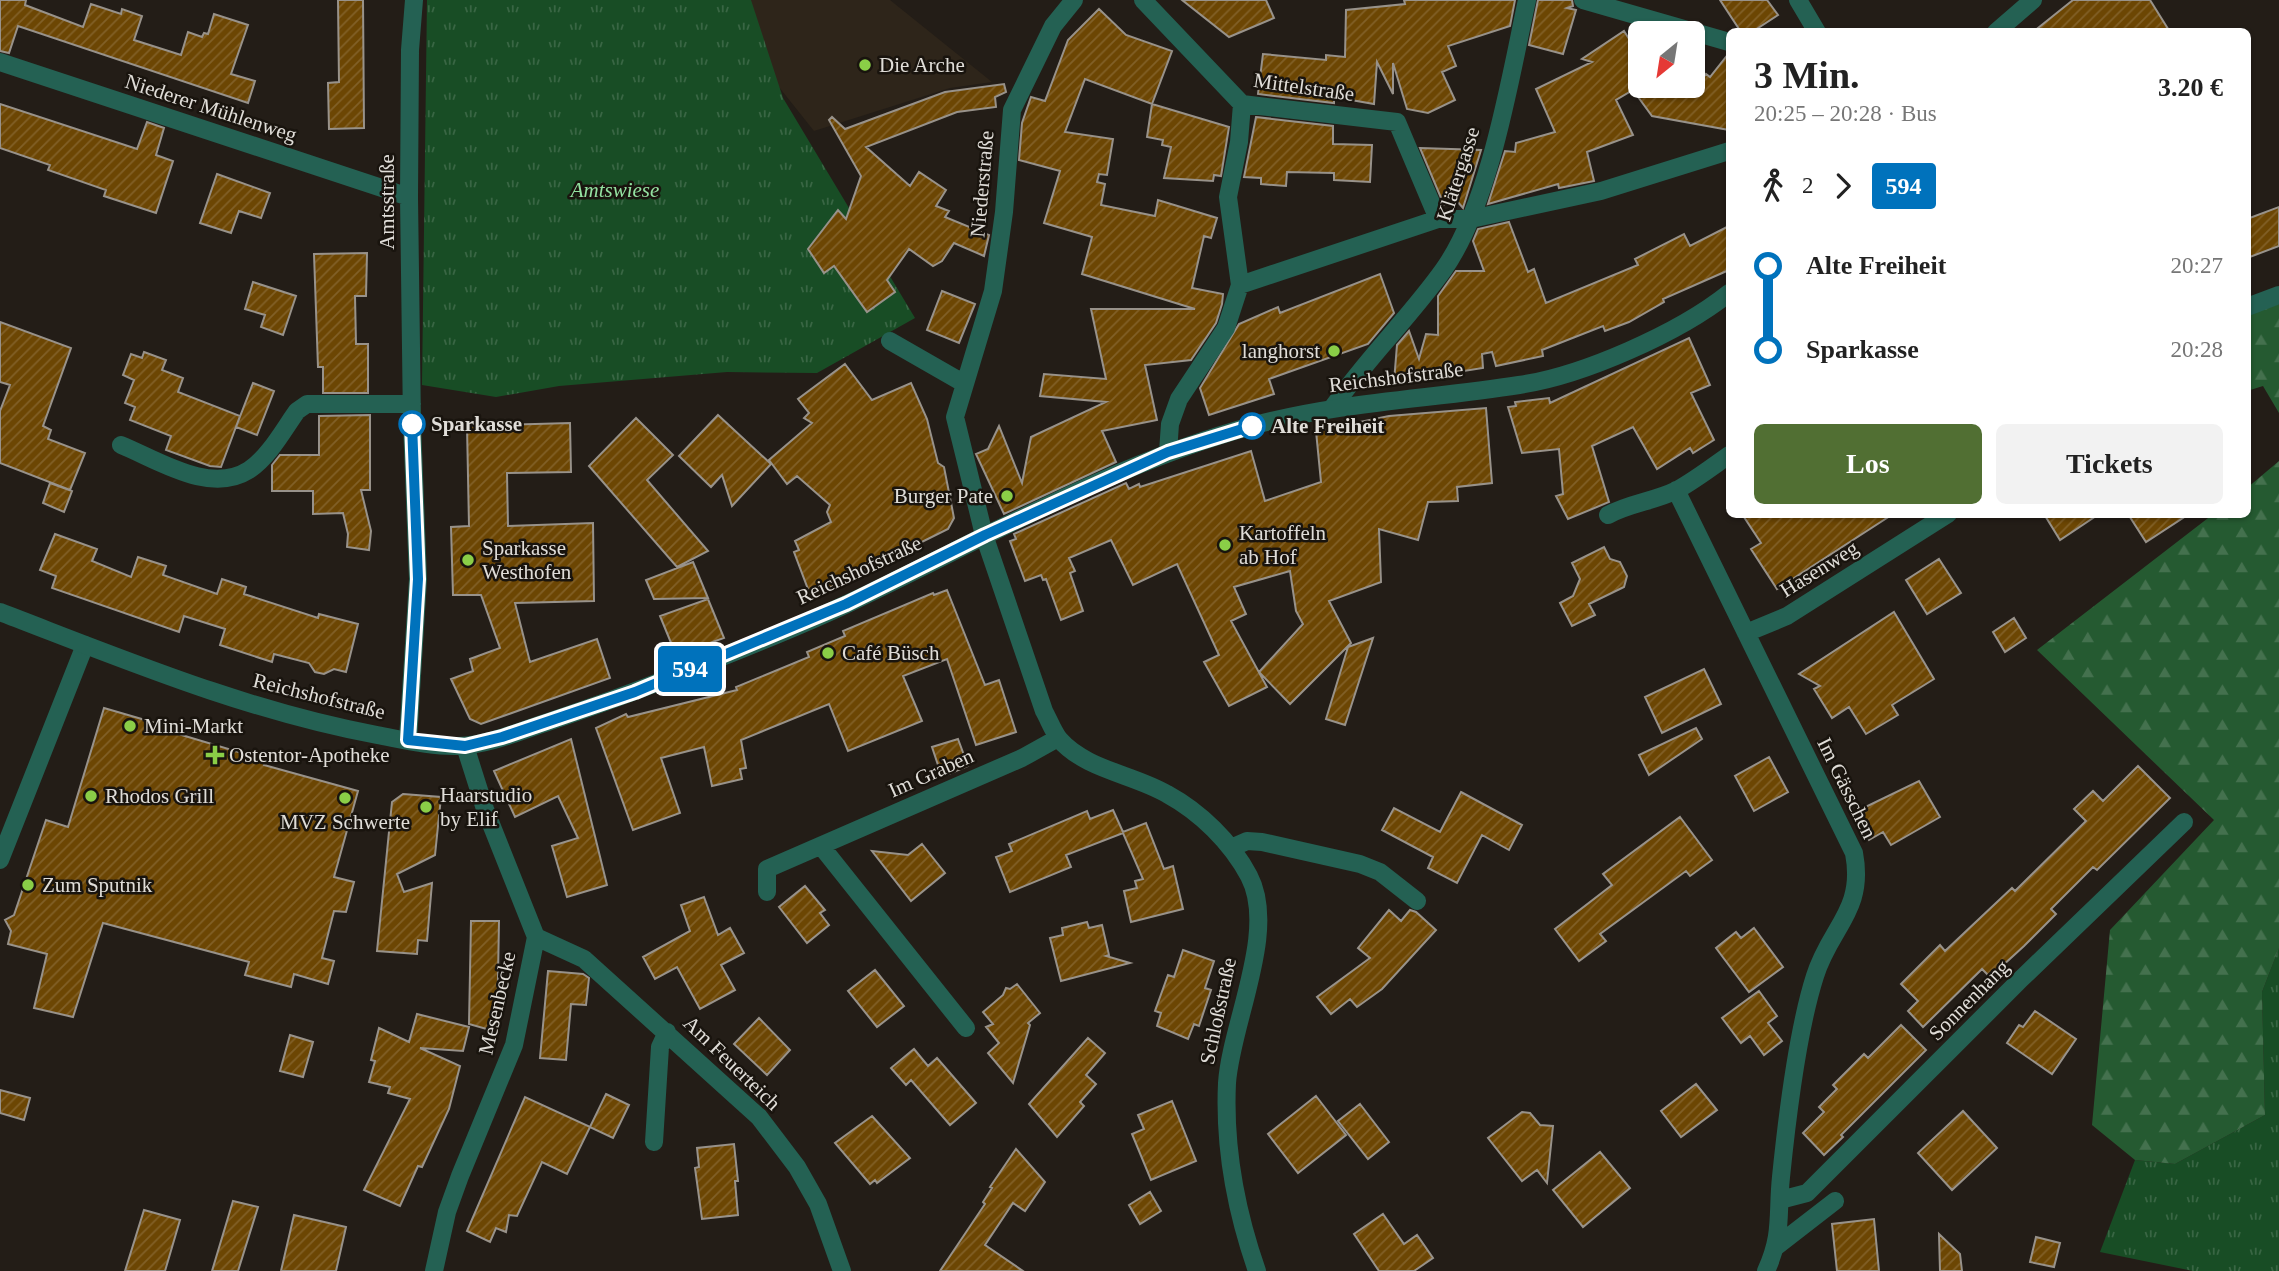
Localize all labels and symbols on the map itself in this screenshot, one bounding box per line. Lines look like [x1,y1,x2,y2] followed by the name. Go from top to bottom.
[1628,21,1704,98] north arrow
[879,53,965,77] place label: Die Arche
[857,57,873,73] marker: Die Arche
[1252,68,1356,106] street label: Mittelstraße
[122,69,300,147] street label: Niederer Mühlenweg
[1432,124,1484,224] street label: Klätergasse
[965,130,999,238] street label: Niederstraße
[375,154,399,250] street label: Amtsstraße
[569,178,659,202] park label: Amtswiese
[1242,339,1320,363] place label: langhorst
[1326,343,1342,359] marker: langhorst
[1327,357,1465,397] street label: Reichshofstraße
[399,411,425,437] marker: Sparkasse
[431,412,522,436] place label: Sparkasse
[1239,413,1265,439] marker: Alte Freiheit
[1271,414,1384,438] place label: Alte Freiheit
[894,484,993,508] place label: Burger Pate
[999,488,1015,504] marker: Burger Pate
[1239,521,1327,569] place label: Kartoffeln ab Hof
[793,531,925,609] street label: Reichshofstraße
[1776,535,1863,602] street label: Hasenweg
[482,536,572,584] place label: Sparkasse Westhofen
[1217,537,1233,553] marker: Kartoffeln ab Hof
[460,552,476,568] marker: Sparkasse Westhofen
[842,641,940,665] place label: Café Büsch
[820,645,836,661] marker: Café Büsch
[650,646,730,692] line badge: 594
[250,668,388,724] street label: Reichshofstraße
[144,714,243,738] place label: Mini-Markt
[122,718,138,734] marker: Mini-Markt
[1812,734,1882,843] street label: Im Gässchen
[229,743,390,767] place label: Ostentor-Apotheke
[885,743,978,802] street label: Im Graben
[207,747,223,763] marker: Ostentor-Apotheke
[440,783,532,831] place label: Haarstudio by Elif
[105,784,214,808] place label: Rhodos Grill
[83,788,99,804] marker: Rhodos Grill
[337,790,353,806] marker: MVZ Schwerte
[418,799,434,815] marker: Haarstudio by Elif
[280,810,410,834] place label: MVZ Schwerte
[42,873,153,897] place label: Zum Sputnik
[20,877,36,893] marker: Zum Sputnik
[474,949,520,1057] street label: Mesenbecke
[1924,954,2015,1045] street label: Sonnenhang
[1195,955,1241,1067] street label: Schloßstraße
[679,1011,786,1116] street label: Am Feuerteich

